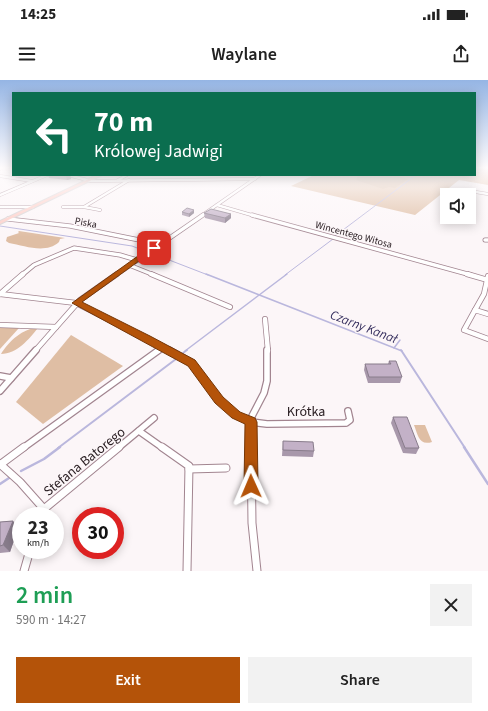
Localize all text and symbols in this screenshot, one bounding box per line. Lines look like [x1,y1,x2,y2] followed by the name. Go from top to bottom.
[20,4,56,25] text: 14:25
[211,42,277,67] text: Waylane
[16,43,38,65] icon: menu
[450,43,472,65] icon: share
[94,102,153,142] text: 70 m
[28,108,80,160] icon: left
[94,139,223,164] text: Królowej Jadwigi
[440,188,476,224] map controls
[440,188,476,224] button: sound
[74,214,98,232] street label: Piska
[314,218,394,252] street label: Wincentego Witosa
[137,231,171,265] pin
[143,237,165,259] icon: arrive
[327,306,401,348] water label: Czarny Kanał
[287,402,325,422] street label: Krótka
[39,422,130,501] street label: Stefana Batorego
[230,465,272,507] position arrow
[72,507,124,559] speed limit sign: 30
[27,514,49,542] text: 23
[27,536,49,550] text: km/h
[16,578,73,613] text: 2 min
[430,584,472,626] button: close
[16,611,86,629] text: 590 m · 14:27
[16,657,240,703] button: Exit
[248,657,472,703] button: Share

